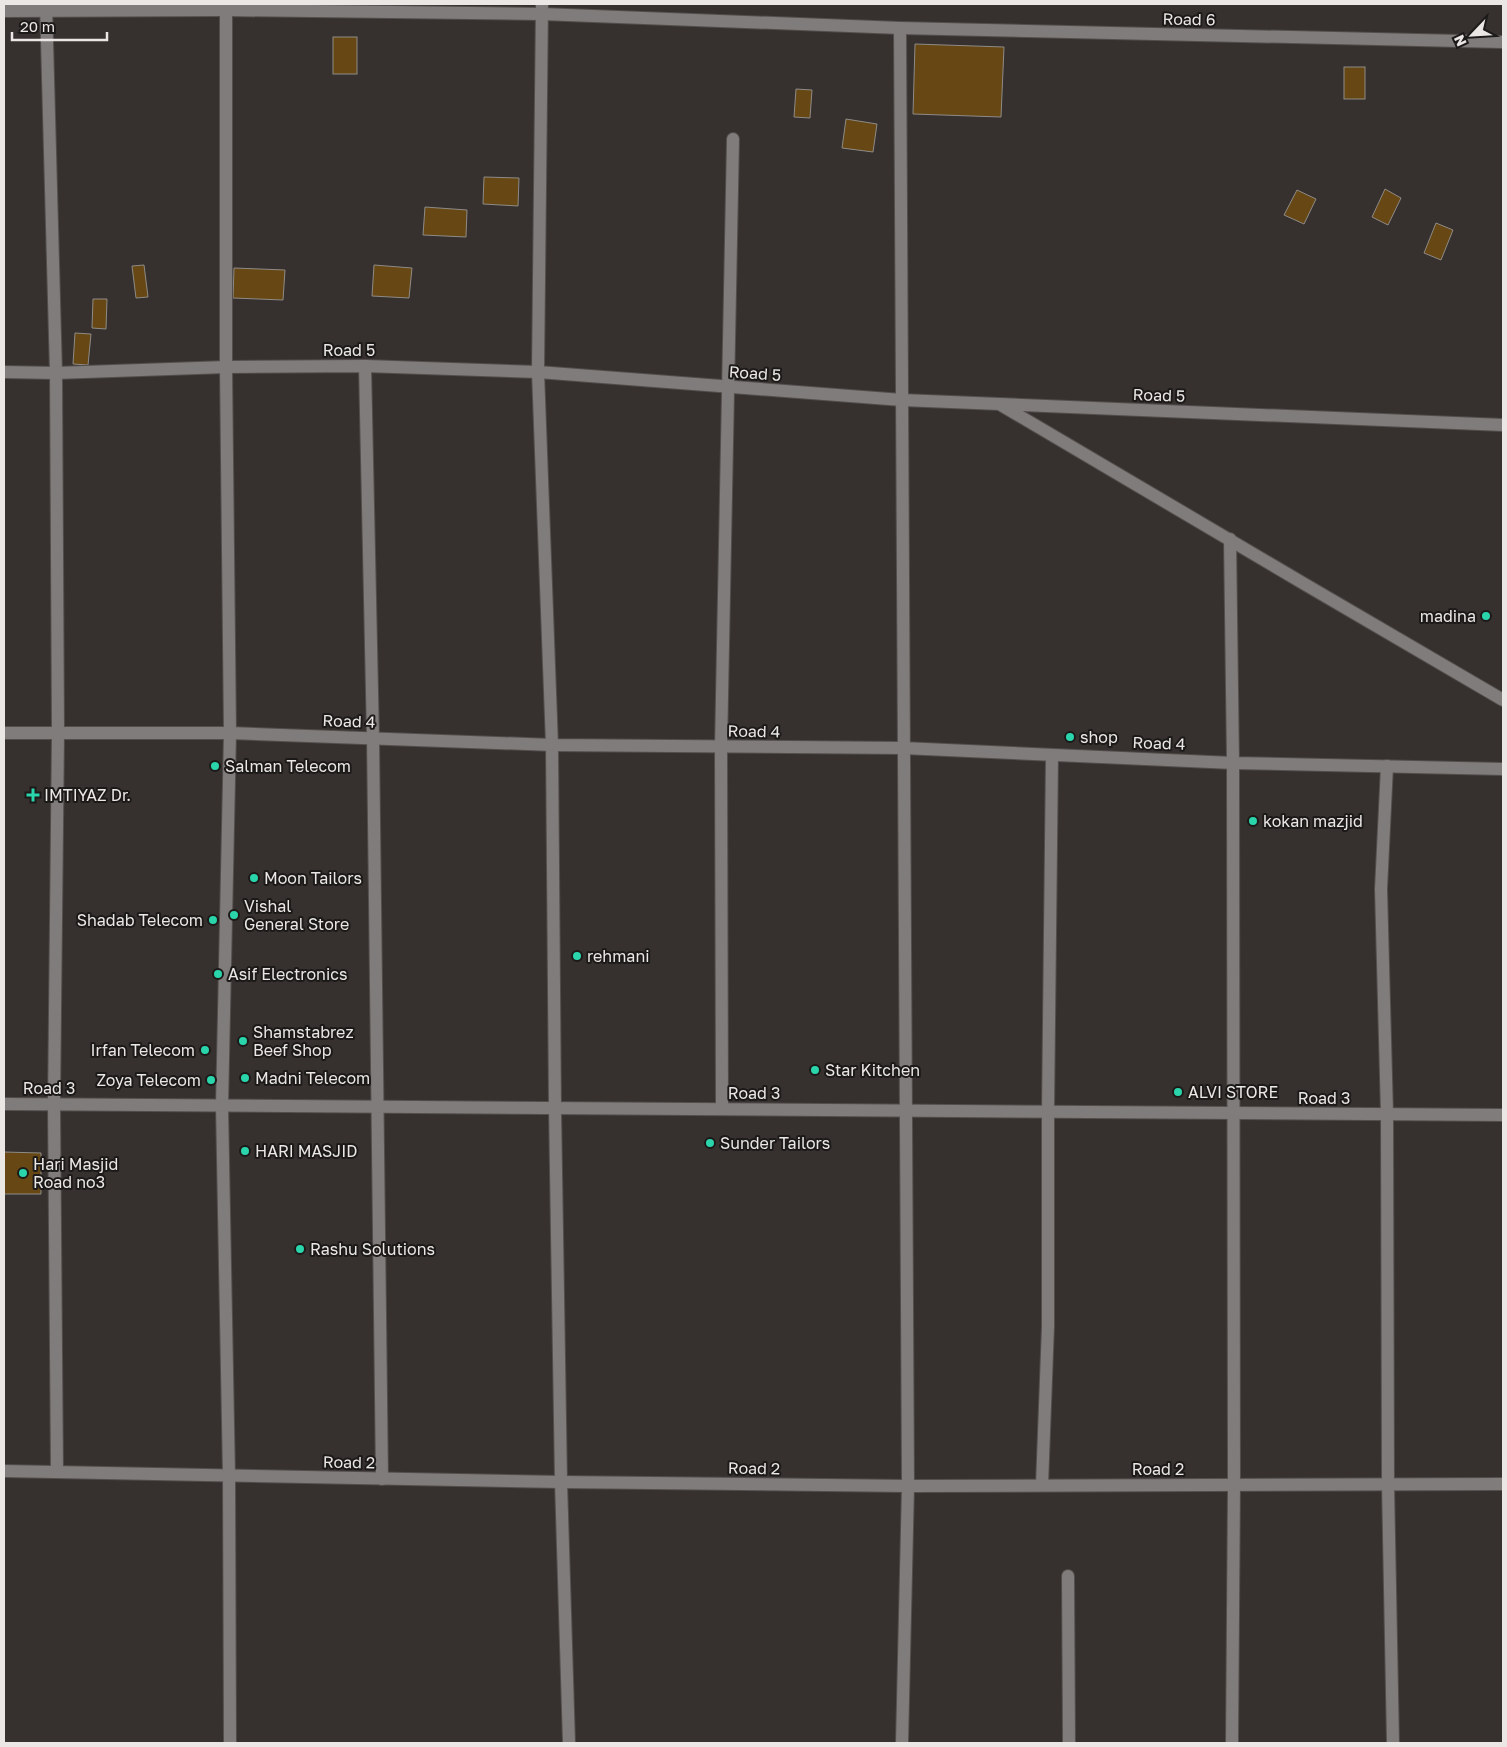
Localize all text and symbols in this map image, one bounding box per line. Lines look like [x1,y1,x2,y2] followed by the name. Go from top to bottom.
[1162,9,1216,29] street label: Road 6
[12,10,108,42] scale bar
[1447,10,1497,60] north arrow
[20,17,55,35] text: 20 m
[1450,32,1470,49] text: N
[323,340,375,360] street label: Road 5
[728,361,782,385] street label: Road 5
[1132,384,1186,406] street label: Road 5
[1420,606,1476,626] place label: madina
[1480,610,1492,622] marker: madina
[322,710,376,732] street label: Road 4
[727,721,781,741] street label: Road 4
[1080,727,1118,747] place label: shop
[1064,731,1076,743] marker: shop
[1132,732,1186,754] street label: Road 4
[225,756,351,776] place label: Salman Telecom
[209,760,221,772] marker: Salman Telecom
[44,785,131,805] place label: IMTIYAZ Dr.
[26,788,40,802] marker: IMTIYAZ Dr.
[1263,811,1363,831] place label: kokan mazjid
[1247,815,1259,827] marker: kokan mazjid
[264,868,362,888] place label: Moon Tailors
[248,872,260,884] marker: Moon Tailors
[244,896,349,934] place label: Vishal General Store
[228,909,240,921] marker: Vishal General Store
[77,910,203,930] place label: Shadab Telecom
[207,914,219,926] marker: Shadab Telecom
[587,946,650,966] place label: rehmani
[571,950,583,962] marker: rehmani
[228,964,347,984] place label: Asif Electronics
[212,968,224,980] marker: Asif Electronics
[253,1022,354,1060] place label: Shamstabrez Beef Shop
[237,1035,249,1047] marker: Shamstabrez Beef Shop
[91,1040,195,1060] place label: Irfan Telecom
[199,1044,211,1056] marker: Irfan Telecom
[825,1060,920,1080] place label: Star Kitchen
[809,1064,821,1076] marker: Star Kitchen
[255,1068,370,1088] place label: Madni Telecom
[96,1070,201,1090] place label: Zoya Telecom
[239,1072,251,1084] marker: Madni Telecom
[205,1074,217,1086] marker: Zoya Telecom
[23,1078,75,1098] street label: Road 3
[1188,1082,1278,1102] place label: ALVI STORE
[728,1083,780,1103] street label: Road 3
[1172,1086,1184,1098] marker: ALVI STORE
[1298,1088,1350,1108] street label: Road 3
[720,1133,830,1153] place label: Sunder Tailors
[704,1137,716,1149] marker: Sunder Tailors
[255,1141,357,1161] place label: HARI MASJID
[239,1145,251,1157] marker: HARI MASJID
[33,1154,118,1192] place label: Hari Masjid Road no3
[17,1167,29,1179] marker: Hari Masjid Road no3
[310,1239,435,1259] place label: Rashu Solutions
[294,1243,306,1255] marker: Rashu Solutions
[323,1452,375,1472] street label: Road 2
[728,1458,780,1478] street label: Road 2
[1132,1459,1184,1479] street label: Road 2

